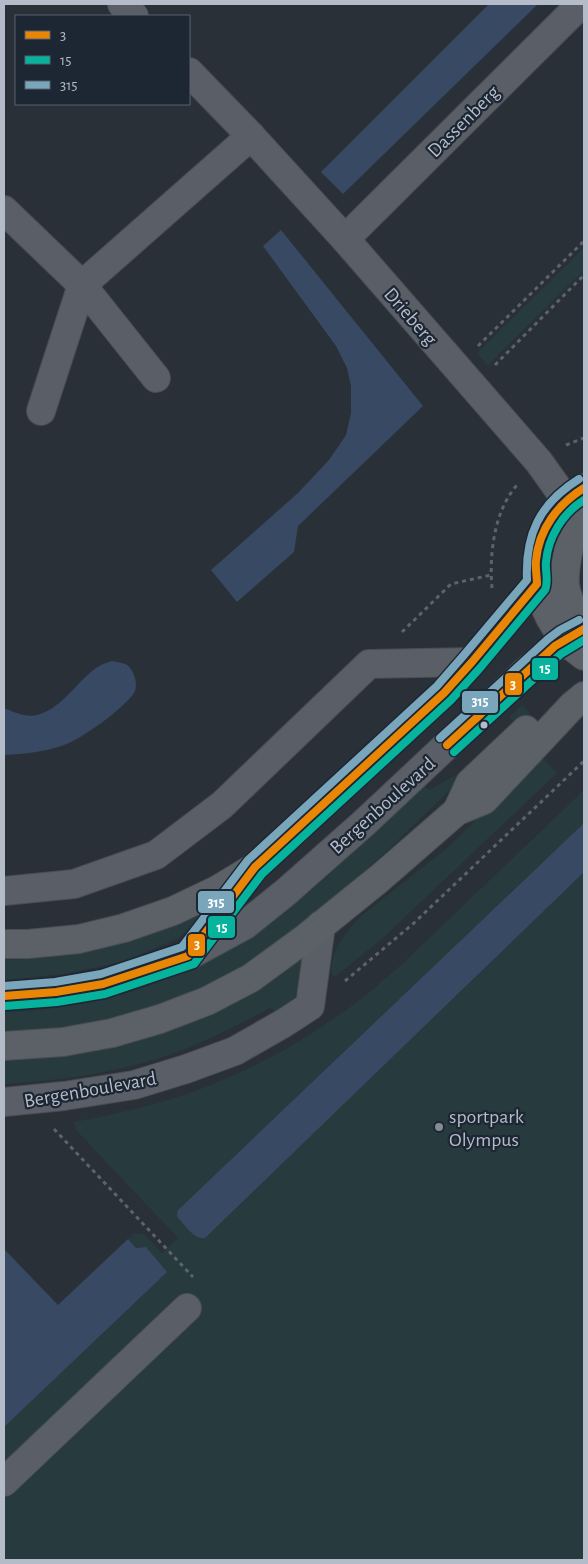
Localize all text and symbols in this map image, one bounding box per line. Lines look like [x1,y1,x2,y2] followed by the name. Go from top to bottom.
[15,15,190,105] legend
[60,28,66,43] text: 3
[60,53,71,68] text: 15
[60,78,78,93] text: 315
[424,82,504,161] street label: Dassenberg
[380,284,441,350] street label: Drieberg
[531,657,559,681] line badge: 15
[539,662,551,676] text: 15
[504,672,523,696] line badge: 3
[510,678,516,692] text: 3
[461,690,499,714] line badge: 315
[471,695,489,709] text: 315
[479,720,489,730] unlabelled marker
[326,753,439,858] street label: Bergenboulevard
[197,890,235,914] line badge: 315
[207,896,225,910] text: 315
[207,915,236,939] line badge: 15
[216,921,228,935] text: 15
[187,933,206,957] line badge: 3
[194,938,200,952] text: 3
[22,1069,158,1111] street label: Bergenboulevard
[449,1107,524,1150] place label: sportpark Olympus
[433,1121,445,1133] marker: sportpark Olympus

